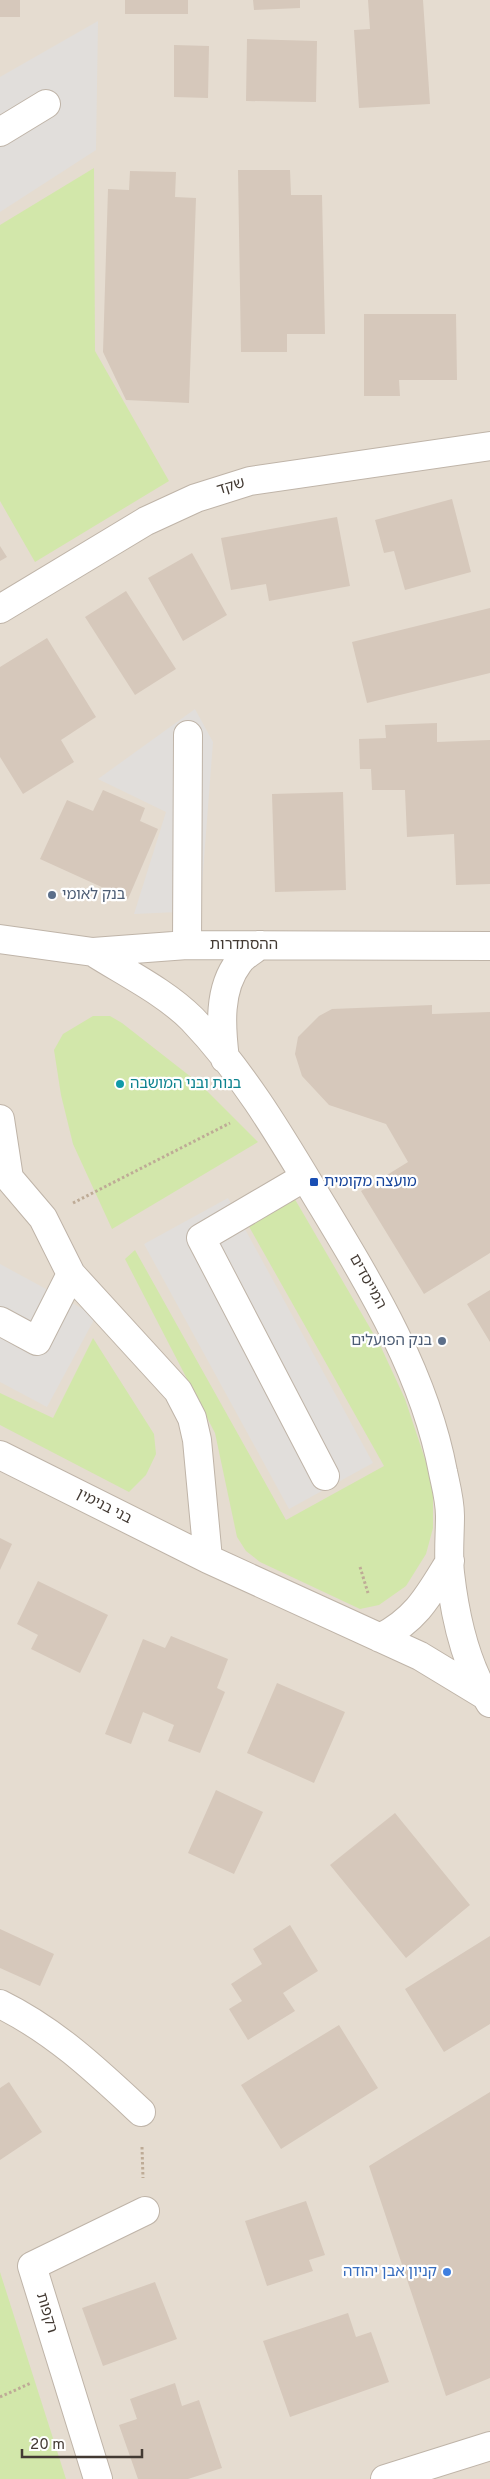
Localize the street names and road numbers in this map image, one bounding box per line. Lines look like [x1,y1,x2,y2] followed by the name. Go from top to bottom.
[215,474,247,500] street label: שקד
[210,936,278,955] street label: ההסתדרות
[344,1251,390,1313] street label: המייסדים
[73,1485,135,1529] street label: בני בנימין
[31,2291,61,2335] street label: רקפות

